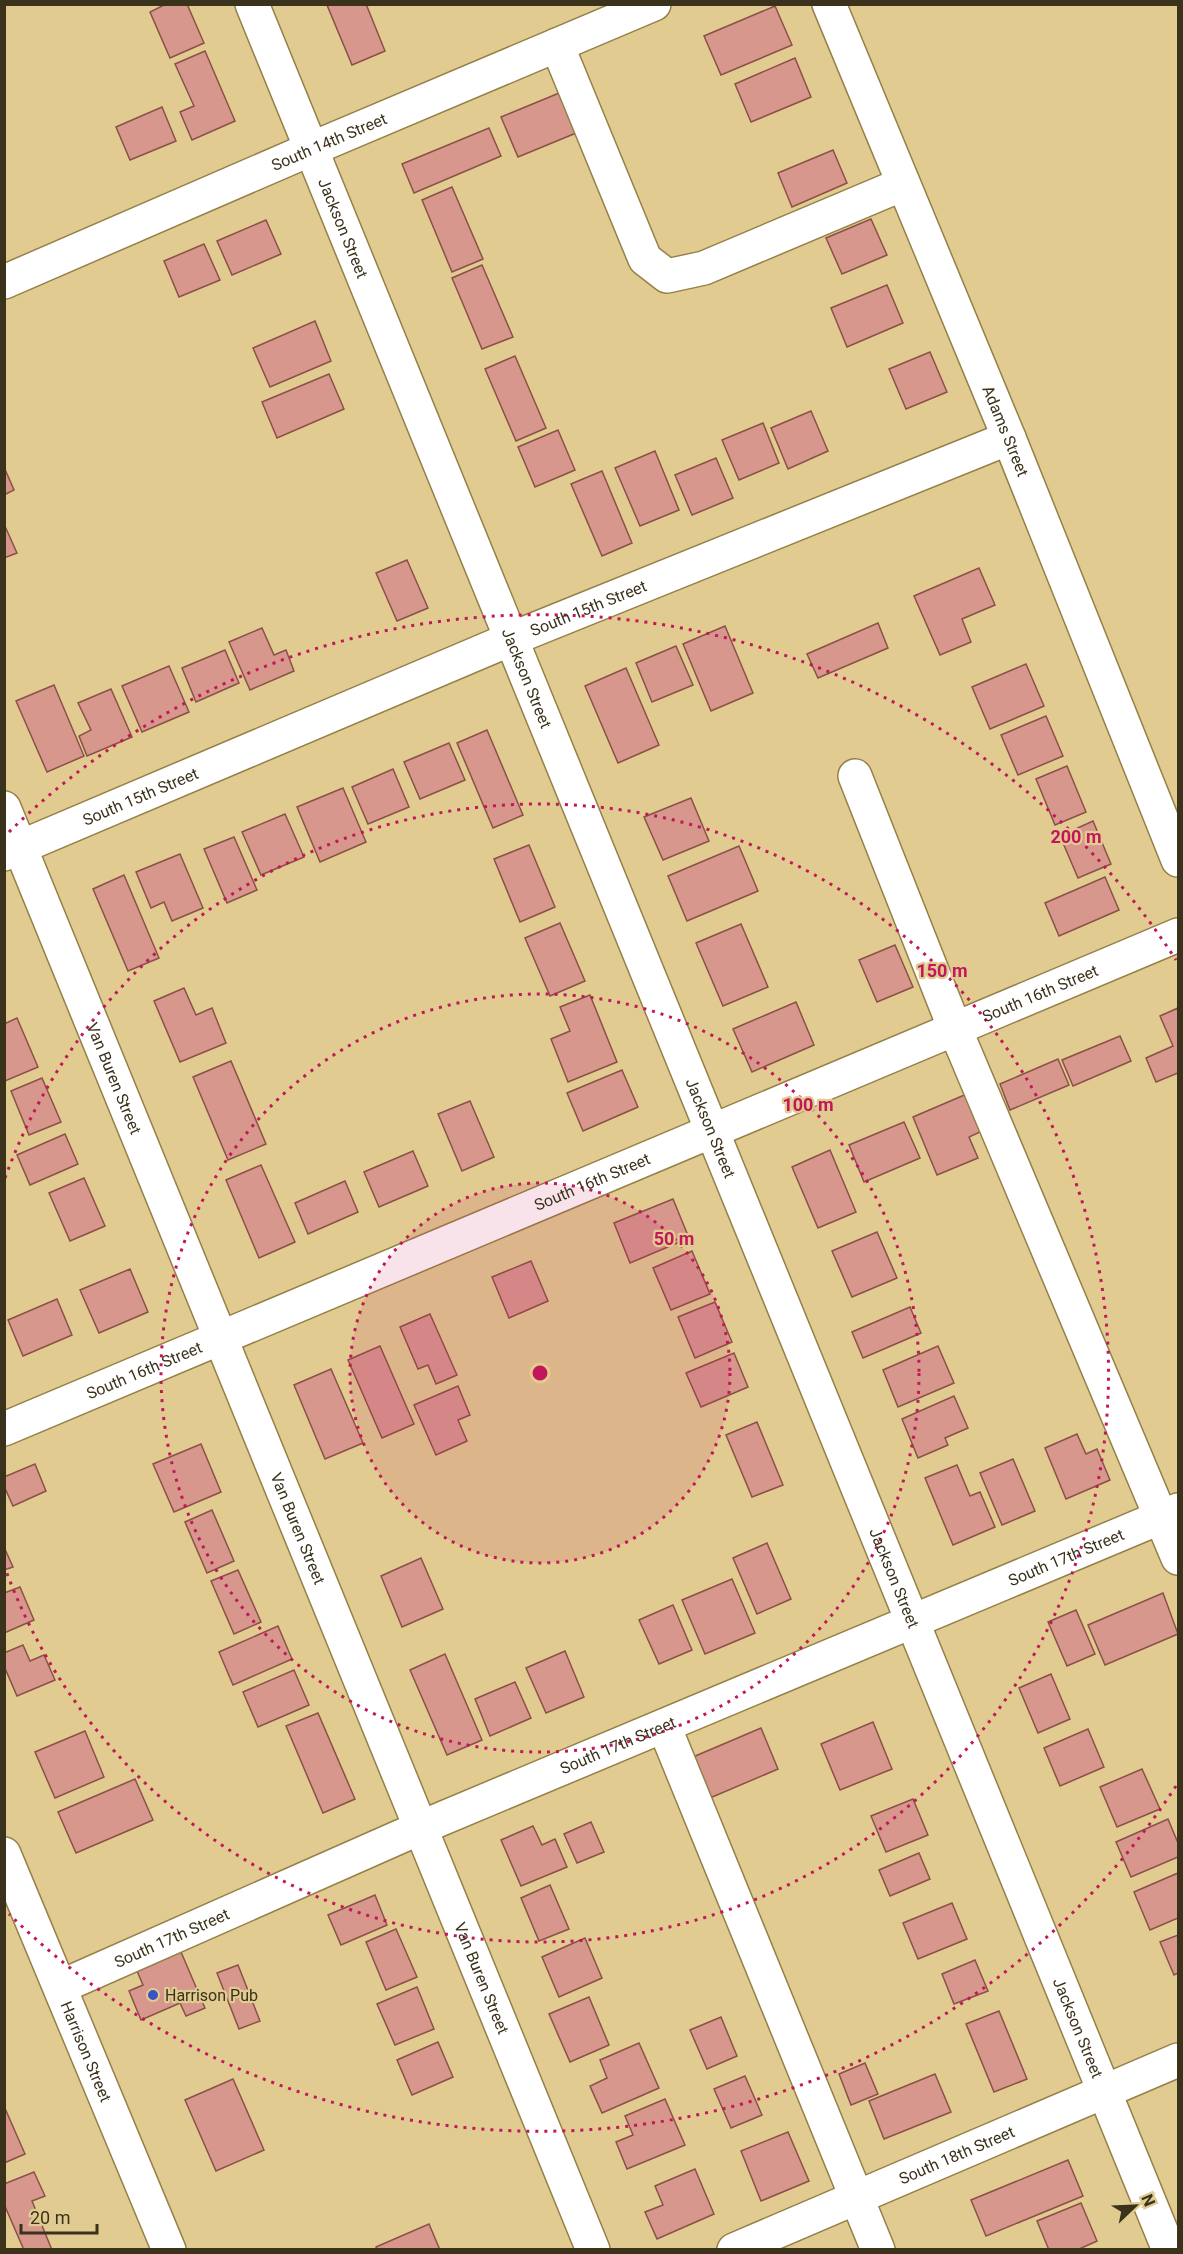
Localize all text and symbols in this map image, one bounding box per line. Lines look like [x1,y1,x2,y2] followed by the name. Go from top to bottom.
[268,109,390,175] street label: South 14th Street
[315,175,372,281] street label: Jackson Street
[979,382,1033,479] street label: Adams Street
[527,576,649,640] street label: South 15th Street
[498,625,556,731] street label: Jackson Street
[80,763,201,829] street label: South 15th Street
[1050,826,1102,847] text: 200 m
[916,960,968,981] text: 150 m
[979,960,1101,1026] street label: South 16th Street
[83,1020,146,1137] street label: Van Buren Street
[682,1075,740,1181] street label: Jackson Street
[782,1094,834,1115] text: 100 m
[531,1149,653,1214] street label: South 16th Street
[654,1228,694,1249] text: 50 m
[83,1337,205,1403] street label: South 16th Street
[530,1363,550,1383] centre of rings
[267,1470,329,1587] street label: Van Buren Street
[1005,1524,1127,1590] street label: South 17th Street
[866,1525,923,1631] street label: Jackson Street
[557,1712,678,1778] street label: South 17th Street
[111,1904,232,1971] street label: South 17th Street
[451,1920,513,2037] street label: Van Buren Street
[1049,1975,1107,2081] street label: Jackson Street
[165,1986,258,2005] place label: Harrison Pub
[146,1988,160,2002] marker: Harrison Pub
[57,1998,116,2105] street label: Harrison Street
[896,2122,1017,2188] street label: South 18th Street
[1105,2176,1165,2236] north arrow
[1137,2191,1159,2209] text: N
[21,2197,98,2235] scale bar
[30,2207,70,2228] text: 20 m

